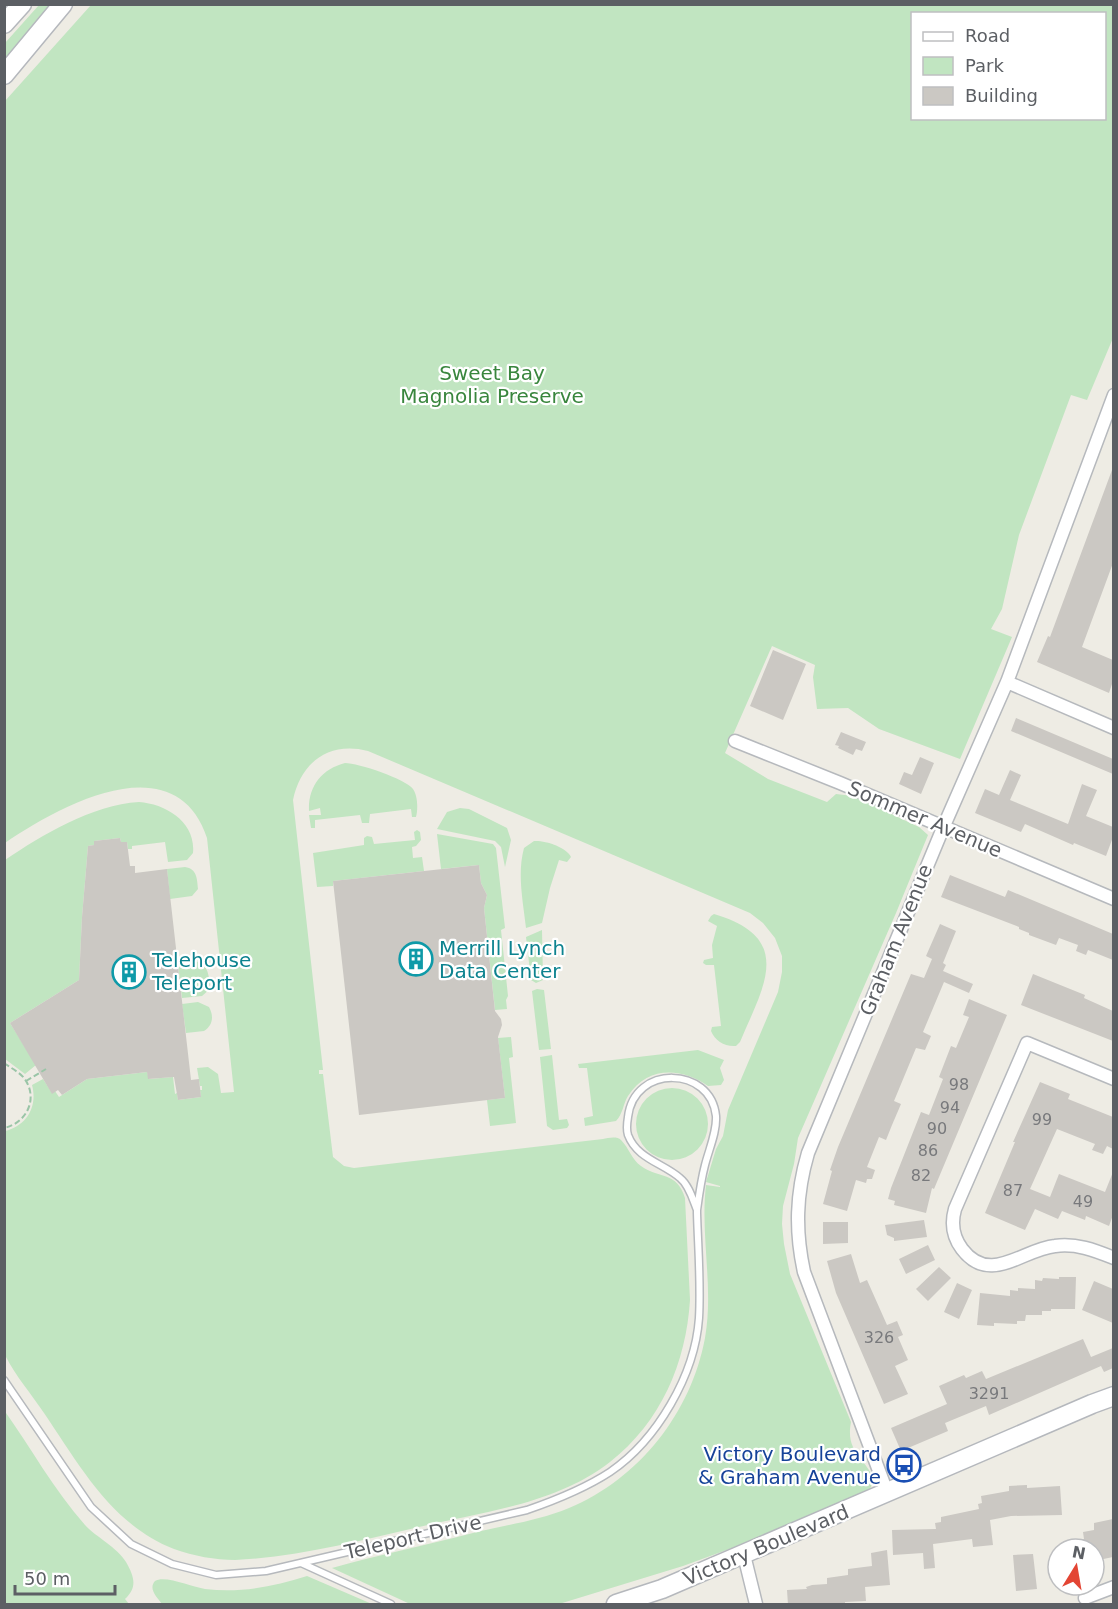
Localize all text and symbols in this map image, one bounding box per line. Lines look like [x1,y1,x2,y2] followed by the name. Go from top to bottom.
[911,12,1106,120] legend
[965,25,1010,46] text: Road
[965,55,1004,76] text: Park
[965,85,1038,106] text: Building
[400,361,584,408] park label: Sweet Bay Magnolia Preserve
[844,776,1006,862] street label: Sommer Avenue
[855,861,937,1019] street label: Graham Avenue
[439,936,565,983] place label: Merrill Lynch Data Center
[398,941,434,977] building icon: Merrill Lynch Data Center
[151,948,251,995] place label: Telehouse Teleport
[111,954,147,990] building icon: Telehouse Teleport
[949,1075,969,1094] house number: 98
[940,1098,960,1117] house number: 94
[1032,1110,1052,1129] house number: 99
[927,1119,947,1138] house number: 90
[918,1141,938,1160] house number: 86
[911,1166,931,1185] house number: 82
[1003,1181,1023,1200] house number: 87
[1073,1192,1093,1211] house number: 49
[864,1328,894,1347] house number: 326
[969,1384,1009,1403] house number: 3291
[698,1442,881,1489] place label: Victory Boulevard & Graham Avenue
[886,1447,922,1483] bus stop icon: Victory Boulevard & Graham Avenue
[680,1499,852,1591] street label: Victory Boulevard
[341,1510,484,1565] street label: Teleport Drive
[1046,1537,1106,1597] north arrow
[1070,1542,1087,1563] text: N
[15,1558,116,1596] scale bar
[24,1568,70,1589] text: 50 m

